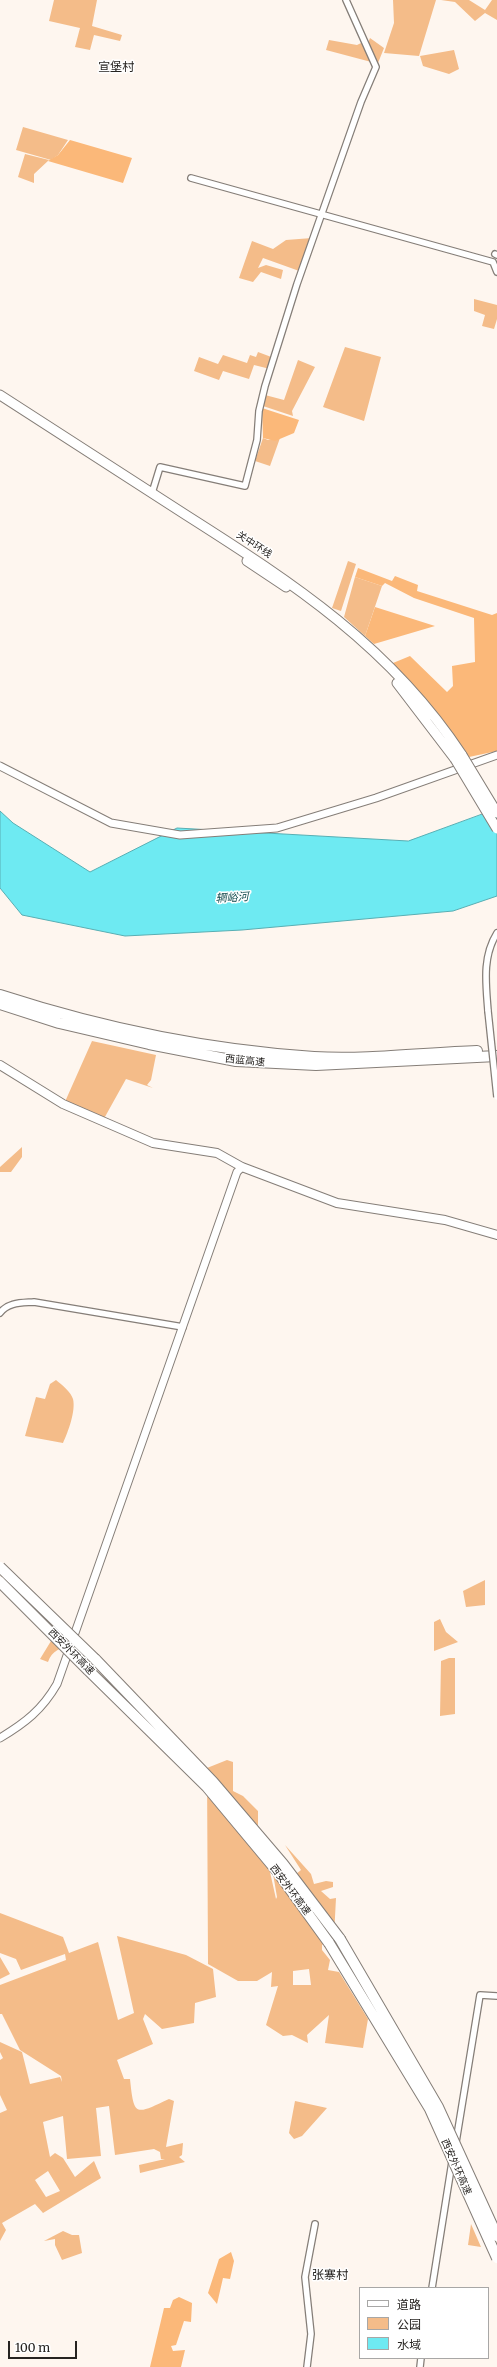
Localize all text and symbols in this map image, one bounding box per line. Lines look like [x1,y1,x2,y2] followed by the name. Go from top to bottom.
[98,61,134,75] district label: 宣堡村
[234,529,274,561] street label: 关中环线
[215,891,249,905] water label: 辋峪河
[224,1053,266,1069] street label: 西蓝高速
[46,1627,96,1677] street label: 西安外环高速
[267,1862,313,1918] street label: 西安外环高速
[438,2137,474,2197] street label: 西安外环高速
[312,2269,348,2283] district label: 张寨村
[359,2287,489,2359] legend
[397,2297,421,2312] text: 道路
[397,2317,421,2332] text: 公园
[10,2333,79,2359] scale bar
[397,2337,421,2352] text: 水域
[15,2340,50,2355] text: 100 m

